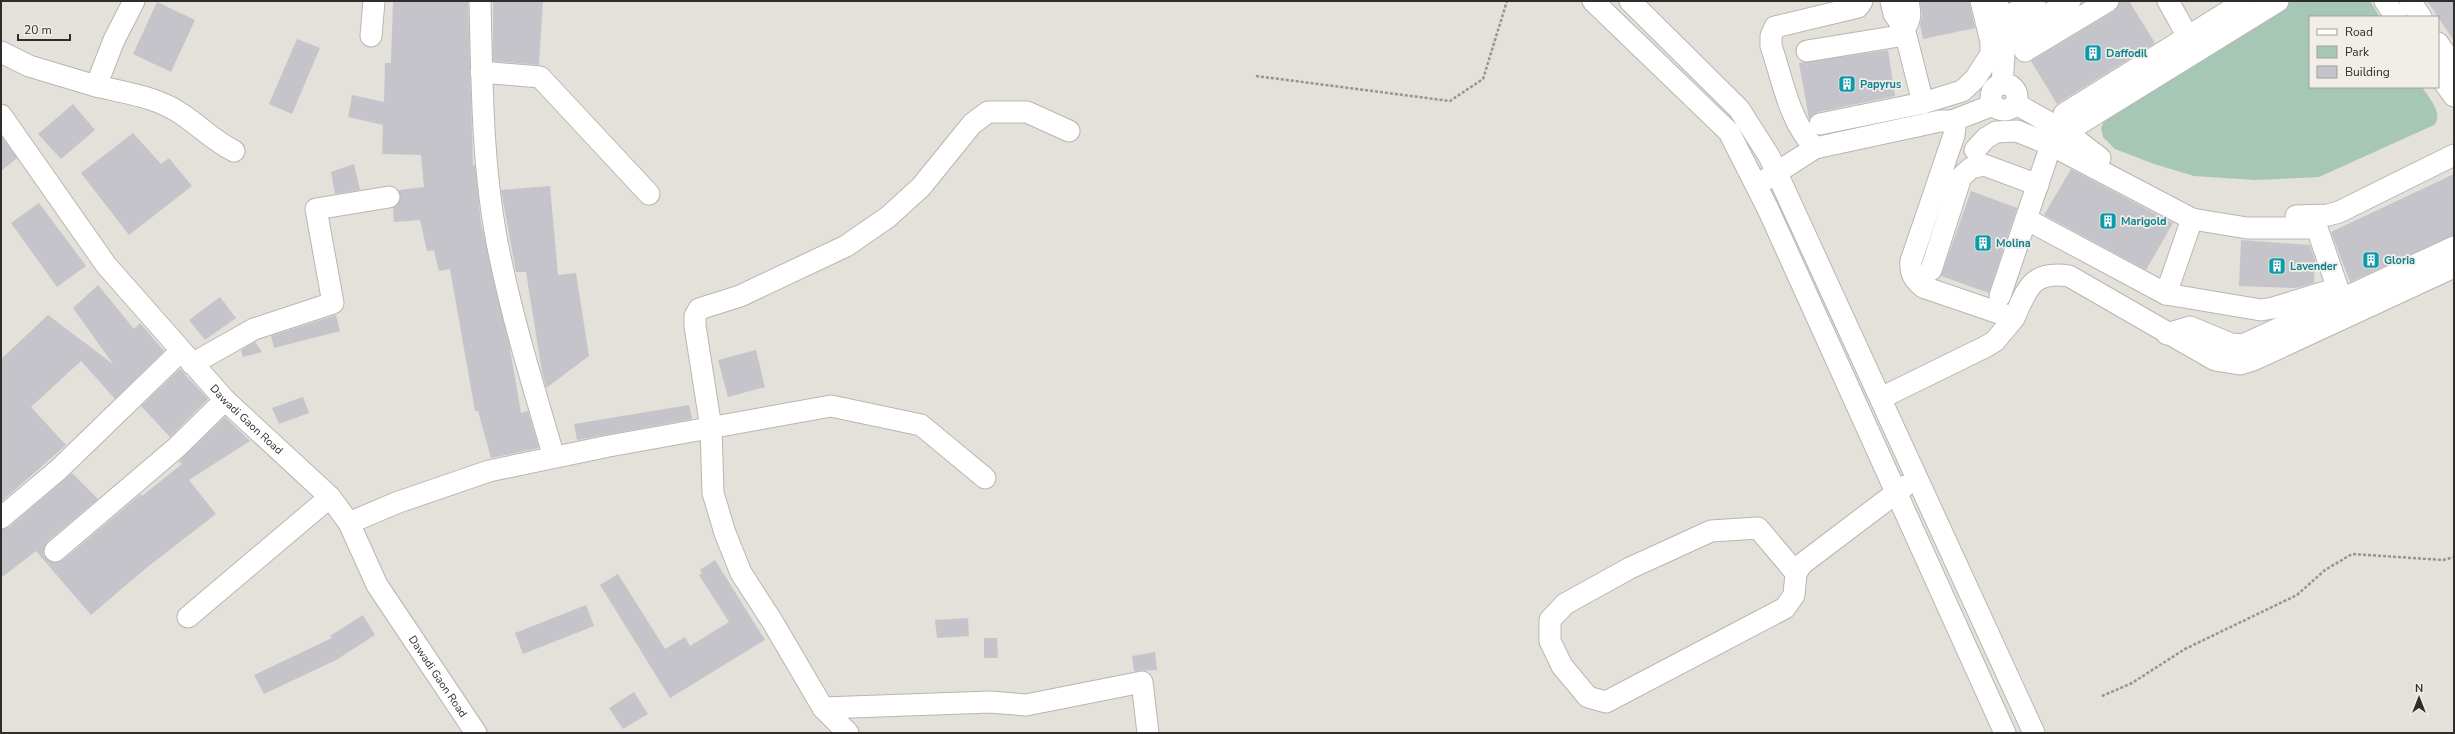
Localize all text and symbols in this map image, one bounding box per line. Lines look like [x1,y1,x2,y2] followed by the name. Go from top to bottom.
[18,16,70,42] scale bar
[2309,16,2439,88] legend
[24,22,52,38] text: 20 m
[2345,24,2373,40] text: Road
[2083,43,2103,63] building icon: Daffodil
[2345,44,2370,60] text: Park
[2106,46,2148,61] place label: Daffodil
[2345,64,2390,80] text: Building
[1837,74,1857,94] building icon: Papyrus
[1860,77,1901,92] place label: Papyrus
[2098,211,2118,231] building icon: Marigold
[2121,214,2167,229] place label: Marigold
[1973,233,1993,253] building icon: Molina
[1996,236,2031,251] place label: Molina
[2361,250,2381,270] building icon: Gloria
[2384,253,2415,268] place label: Gloria
[2267,256,2287,276] building icon: Lavender
[2290,259,2338,274] place label: Lavender
[207,381,286,458] street label: Dawadi Gaon Road
[405,632,471,720] street label: Dawadi Gaon Road
[2399,678,2439,718] north arrow
[2415,681,2423,696] text: N

